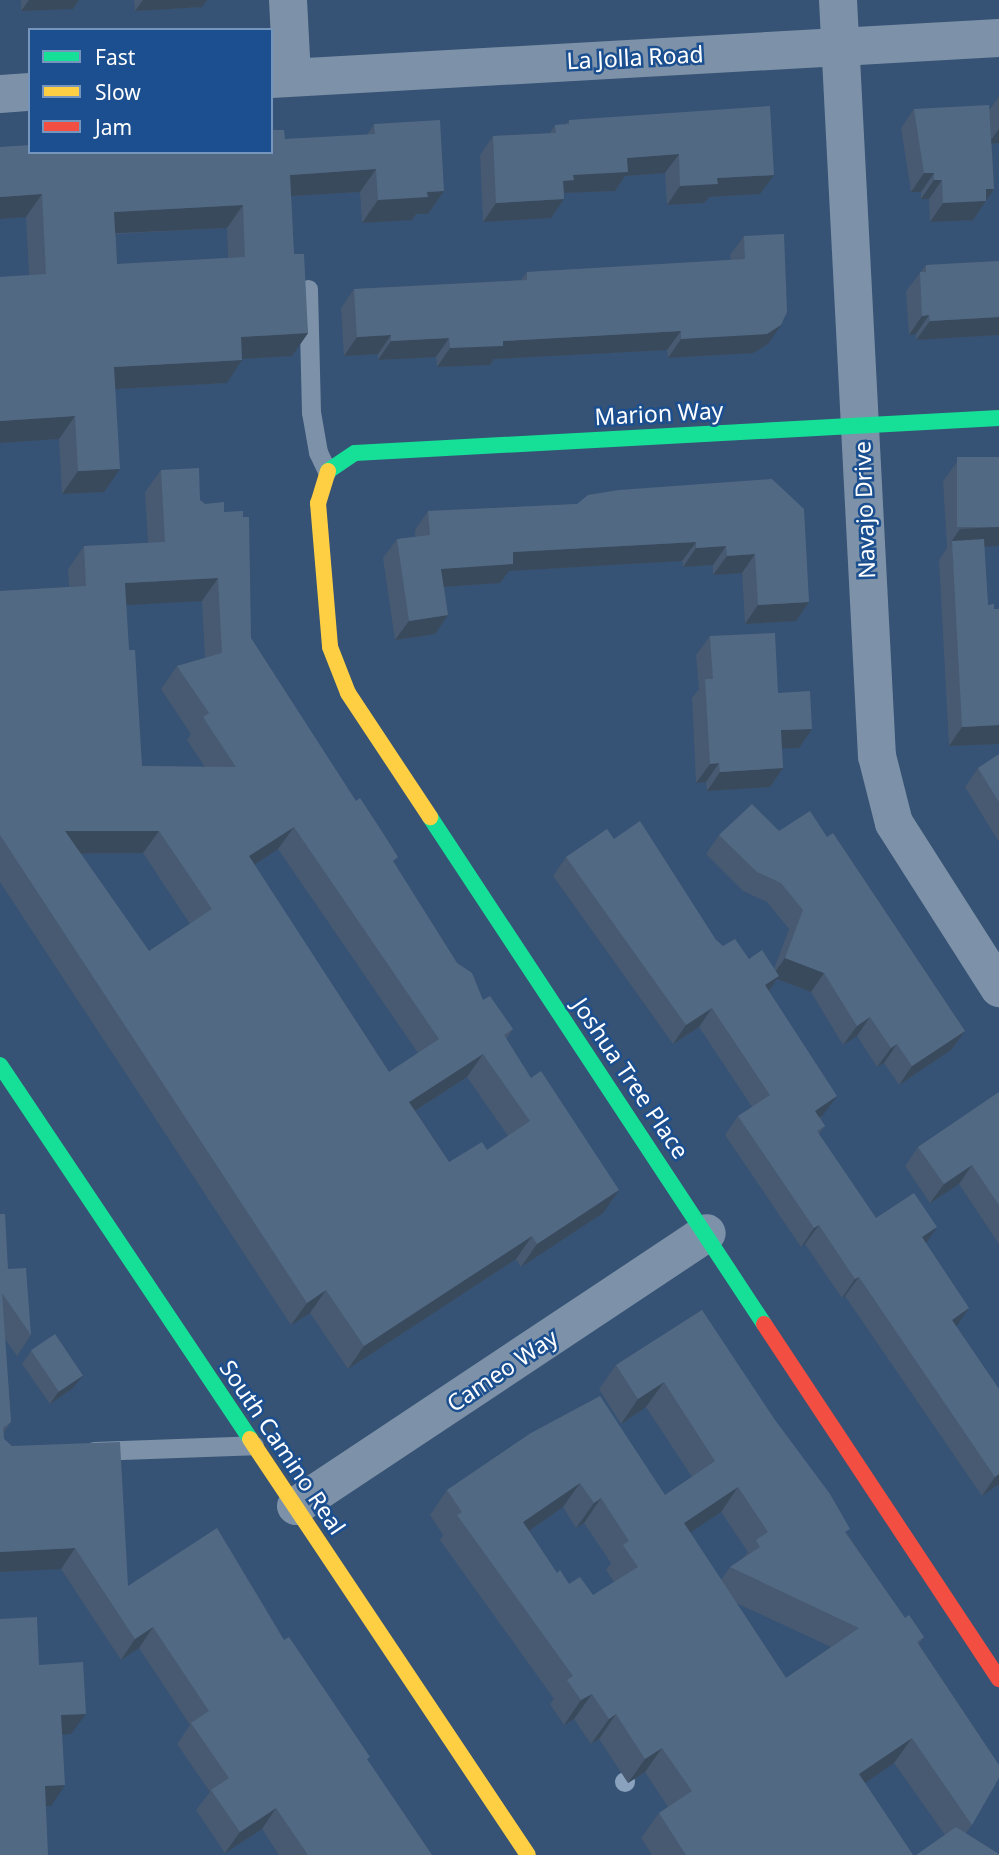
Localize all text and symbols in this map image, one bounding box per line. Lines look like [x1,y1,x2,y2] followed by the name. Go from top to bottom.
[28,28,273,154] legend
[566,40,704,74] street label: La Jolla Road
[95,43,135,71] text: Fast
[95,78,141,106] text: Slow
[95,113,132,141] text: Jam
[594,396,724,430] street label: Marion Way
[848,441,880,579] street label: Navajo Drive
[567,992,695,1164] street label: Joshua Tree Place
[441,1323,563,1417] street label: Cameo Way
[214,1355,352,1539] street label: South Camino Real

